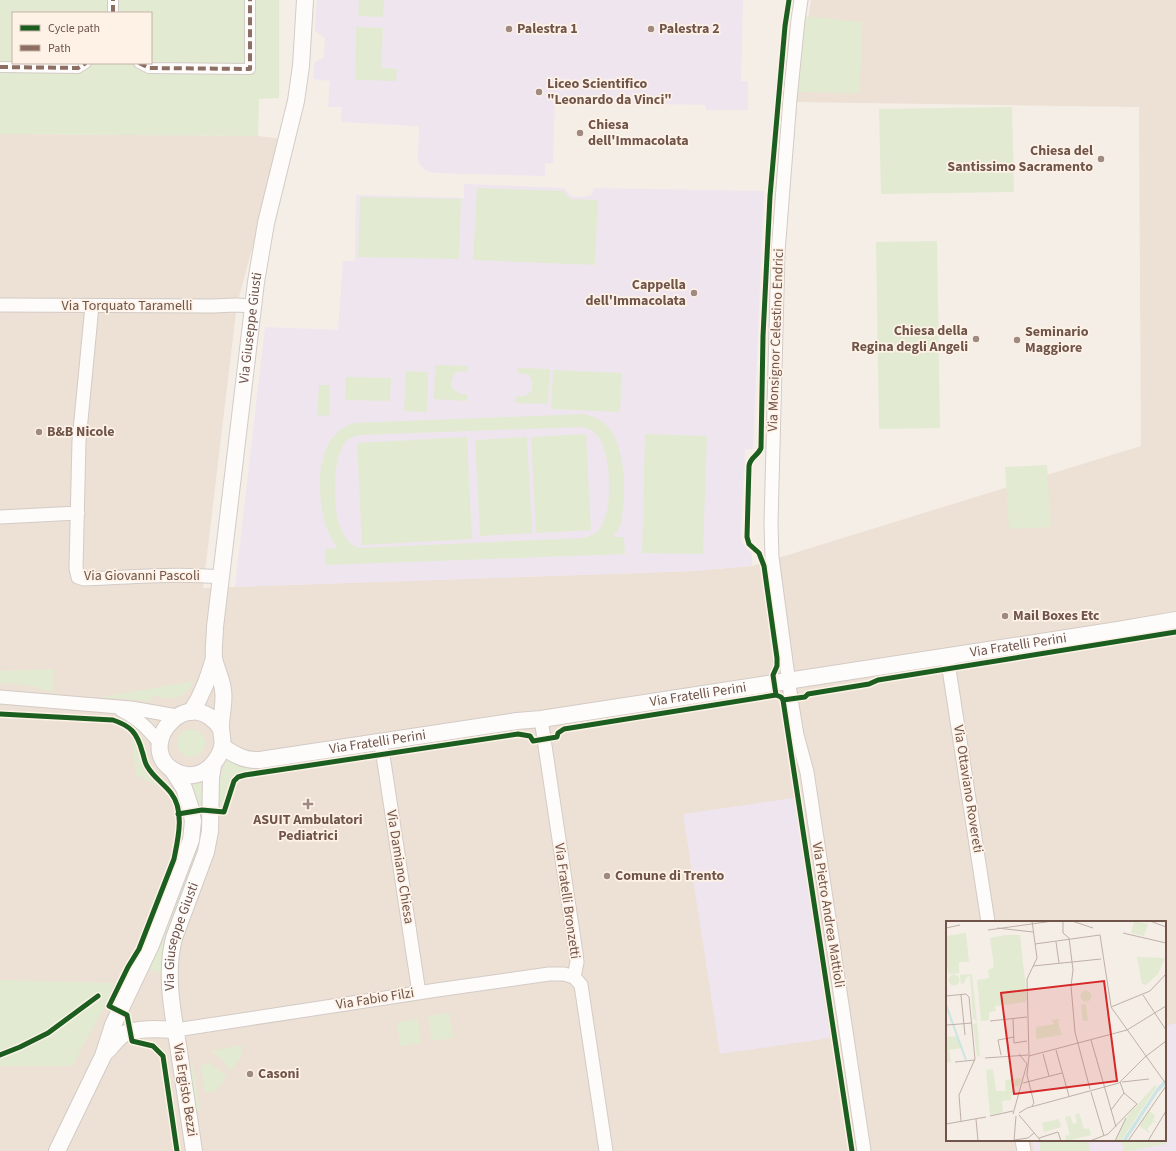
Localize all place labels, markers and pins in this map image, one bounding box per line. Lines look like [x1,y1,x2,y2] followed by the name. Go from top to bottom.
[517,19,578,39] place label: Palestra 1
[659,19,720,39] place label: Palestra 2
[504,24,514,34] marker: Palestra 1
[646,24,656,34] marker: Palestra 2
[547,74,672,110] place label: Liceo Scientifico "Leonardo da Vinci"
[534,87,544,97] marker: Liceo Scientifico "Leonardo da Vinci"
[588,115,689,151] place label: Chiesa dell'Immacolata
[575,128,585,138] marker: Chiesa dell'Immacolata
[947,141,1093,177] place label: Chiesa del Santissimo Sacramento
[1096,154,1106,164] marker: Chiesa del Santissimo Sacramento
[585,275,686,311] place label: Cappella dell'Immacolata
[689,288,699,298] marker: Cappella dell'Immacolata
[851,321,968,357] place label: Chiesa della Regina degli Angeli
[1025,322,1089,358] place label: Seminario Maggiore
[971,334,981,344] marker: Chiesa della Regina degli Angeli
[1012,335,1022,345] marker: Seminario Maggiore
[47,422,114,442] place label: B&B Nicole
[34,427,44,437] marker: B&B Nicole
[1013,606,1100,626] place label: Mail Boxes Etc
[1000,611,1010,621] marker: Mail Boxes Etc
[302,798,314,810] marker: ASUIT Ambulatori Pediatrici
[252,810,363,846] place label: ASUIT Ambulatori Pediatrici
[615,866,725,886] place label: Comune di Trento
[602,871,612,881] marker: Comune di Trento
[258,1064,300,1084] place label: Casoni
[245,1069,255,1079] marker: Casoni

